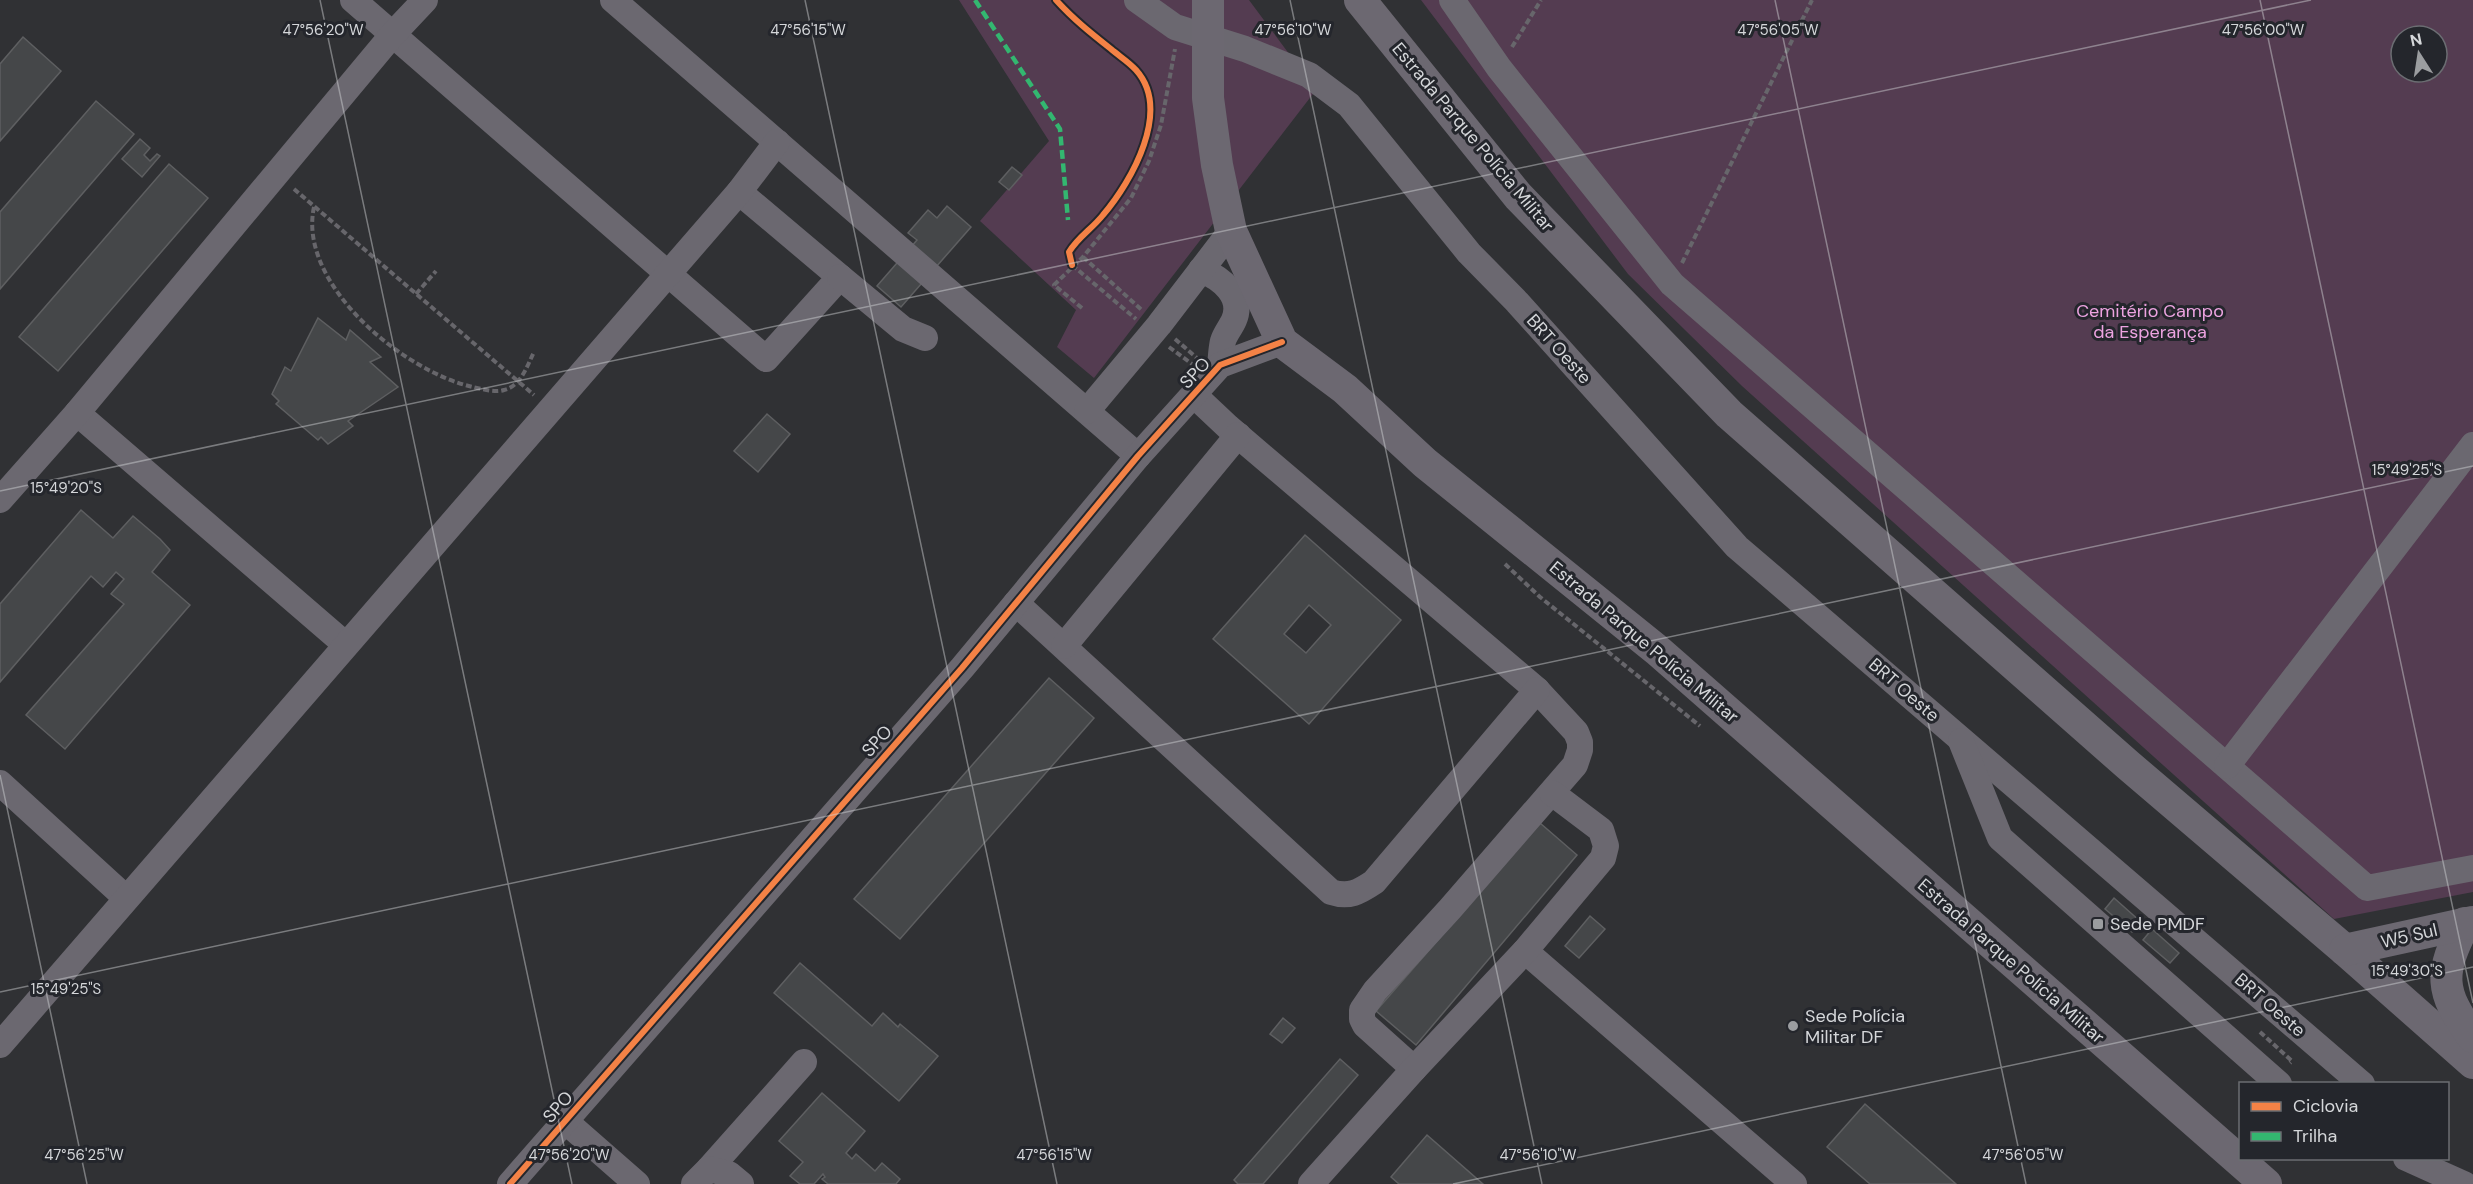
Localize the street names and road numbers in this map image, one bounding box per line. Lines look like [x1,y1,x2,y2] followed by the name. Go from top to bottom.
[1387,37,1560,237] street label: Estrada Parque Polícia Militar
[1521,309,1597,389] street label: BRT Oeste
[1174,352,1216,394] street label: SPO
[1544,556,1744,729] street label: Estrada Parque Polícia Militar
[1864,653,1944,727] street label: BRT Oeste
[856,720,898,762] street label: SPO
[1913,873,2110,1049] street label: Estrada Parque Polícia Militar
[2378,918,2440,954] street label: W5 Sul
[2230,968,2310,1042] street label: BRT Oeste
[538,1086,579,1128] street label: SPO

